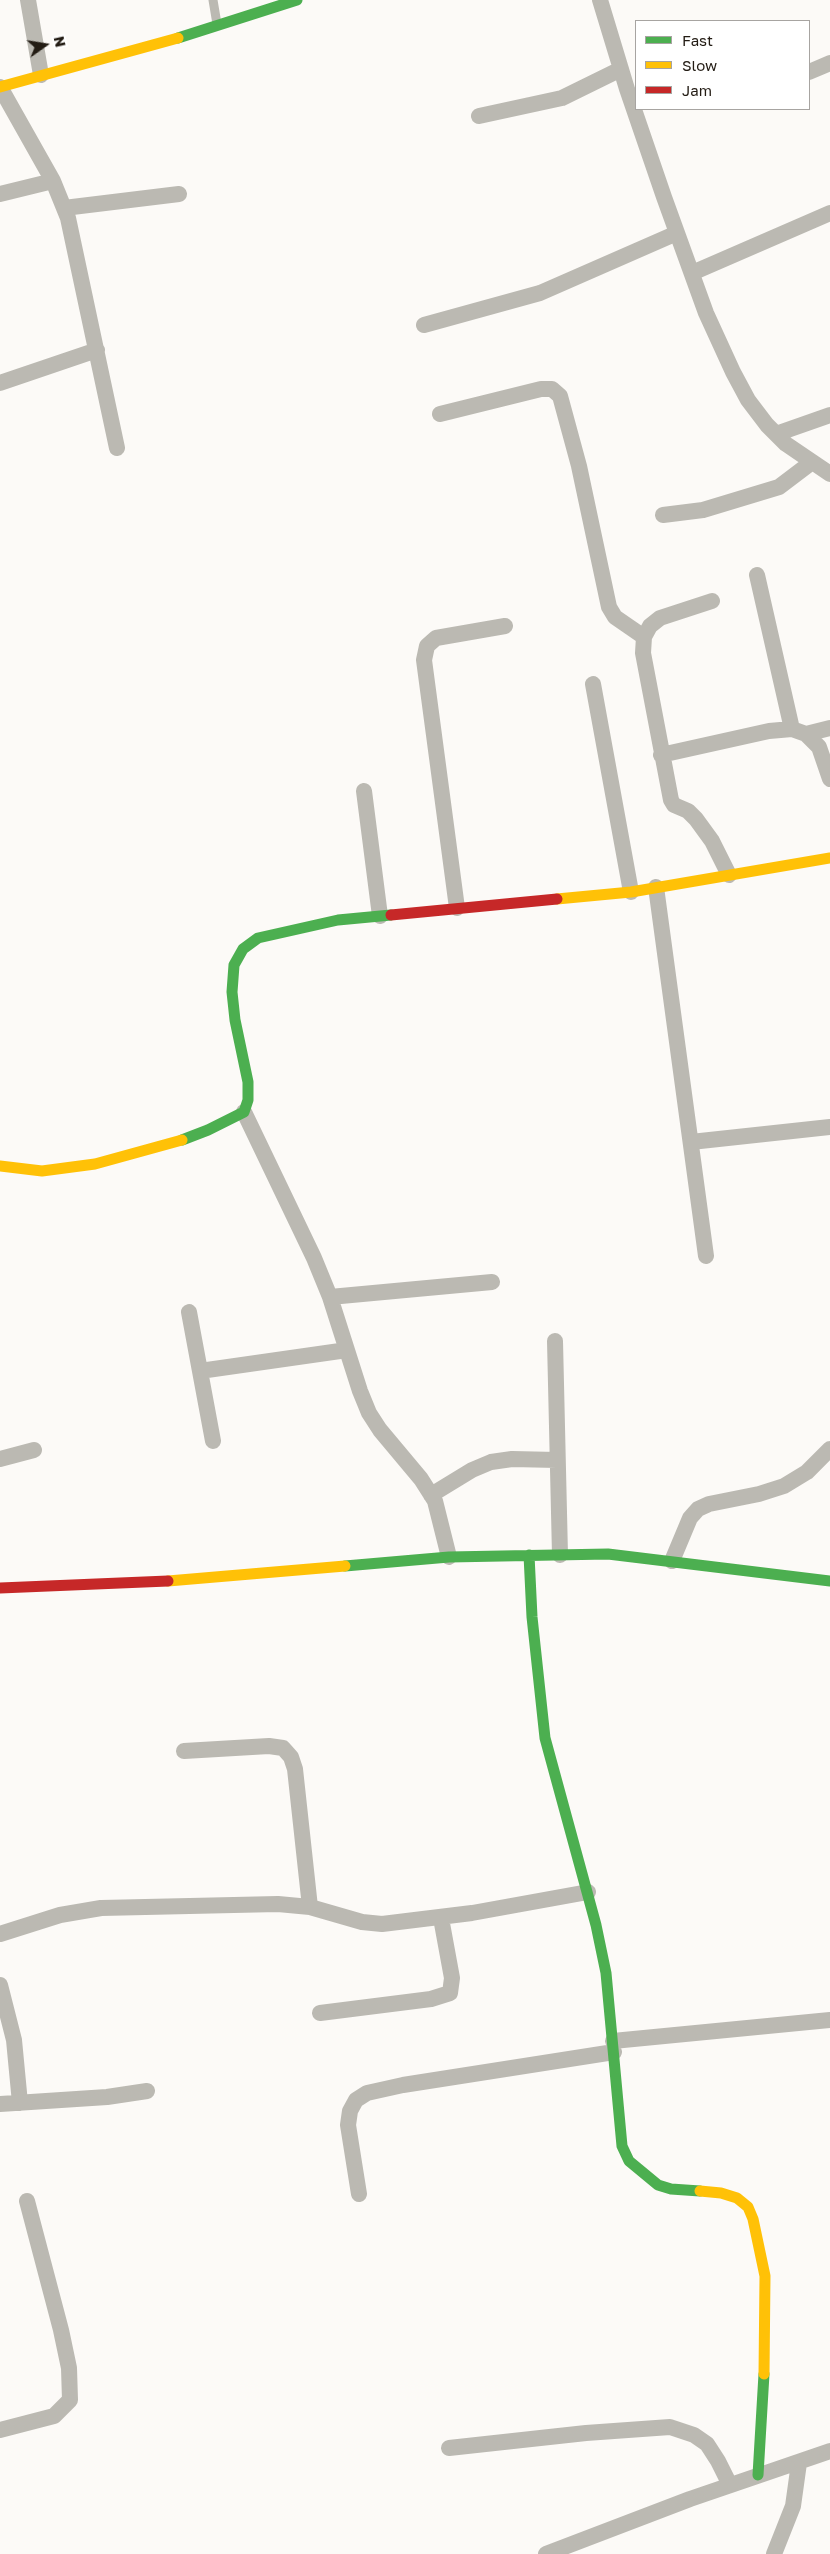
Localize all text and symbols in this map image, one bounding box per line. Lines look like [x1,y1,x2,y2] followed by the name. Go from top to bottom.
[20,20,70,70] north arrow
[635,20,810,110] legend
[682,31,713,49] text: Fast
[51,34,70,49] text: N
[682,56,717,74] text: Slow
[682,81,712,99] text: Jam

